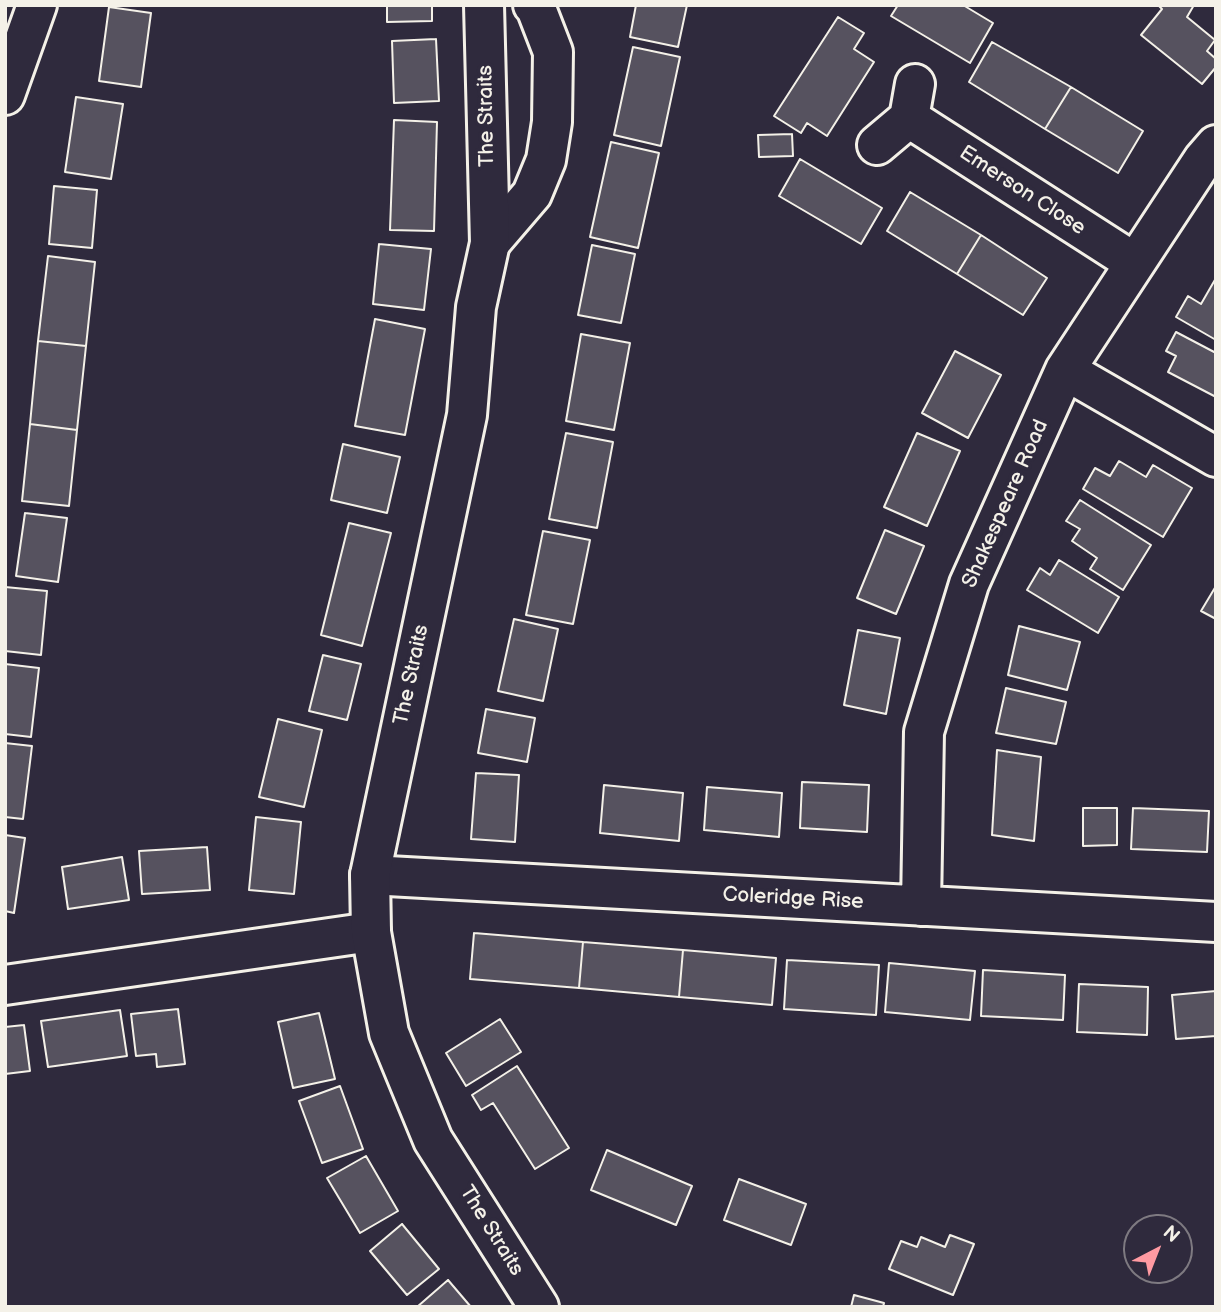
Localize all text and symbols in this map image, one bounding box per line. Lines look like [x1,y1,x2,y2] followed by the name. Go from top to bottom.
[474,65,500,167] street label: The Straits
[954,141,1090,241] street label: Emerson Close
[958,416,1054,592] street label: Shakespeare Road
[389,623,435,727] street label: The Straits
[722,883,864,915] street label: Coleridge Rise
[453,1181,529,1281] street label: The Straits
[1123,1214,1193,1284] north arrow
[1158,1221,1184,1248] text: N

